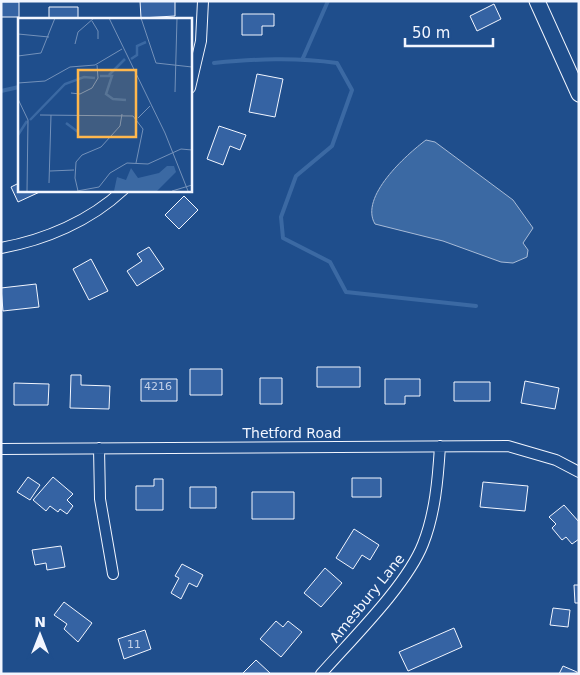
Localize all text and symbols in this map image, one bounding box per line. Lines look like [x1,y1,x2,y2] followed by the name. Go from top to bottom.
[405,15,492,47] scale bar
[18,18,191,191] inset map
[412,24,450,42] text: 50 m
[144,380,172,393] house number: 4216
[242,425,342,441] street label: Thetford Road
[326,551,408,645] street label: Amesbury Lane
[15,610,65,660] north arrow
[34,614,46,630] text: N
[127,638,141,651] house number: 11

